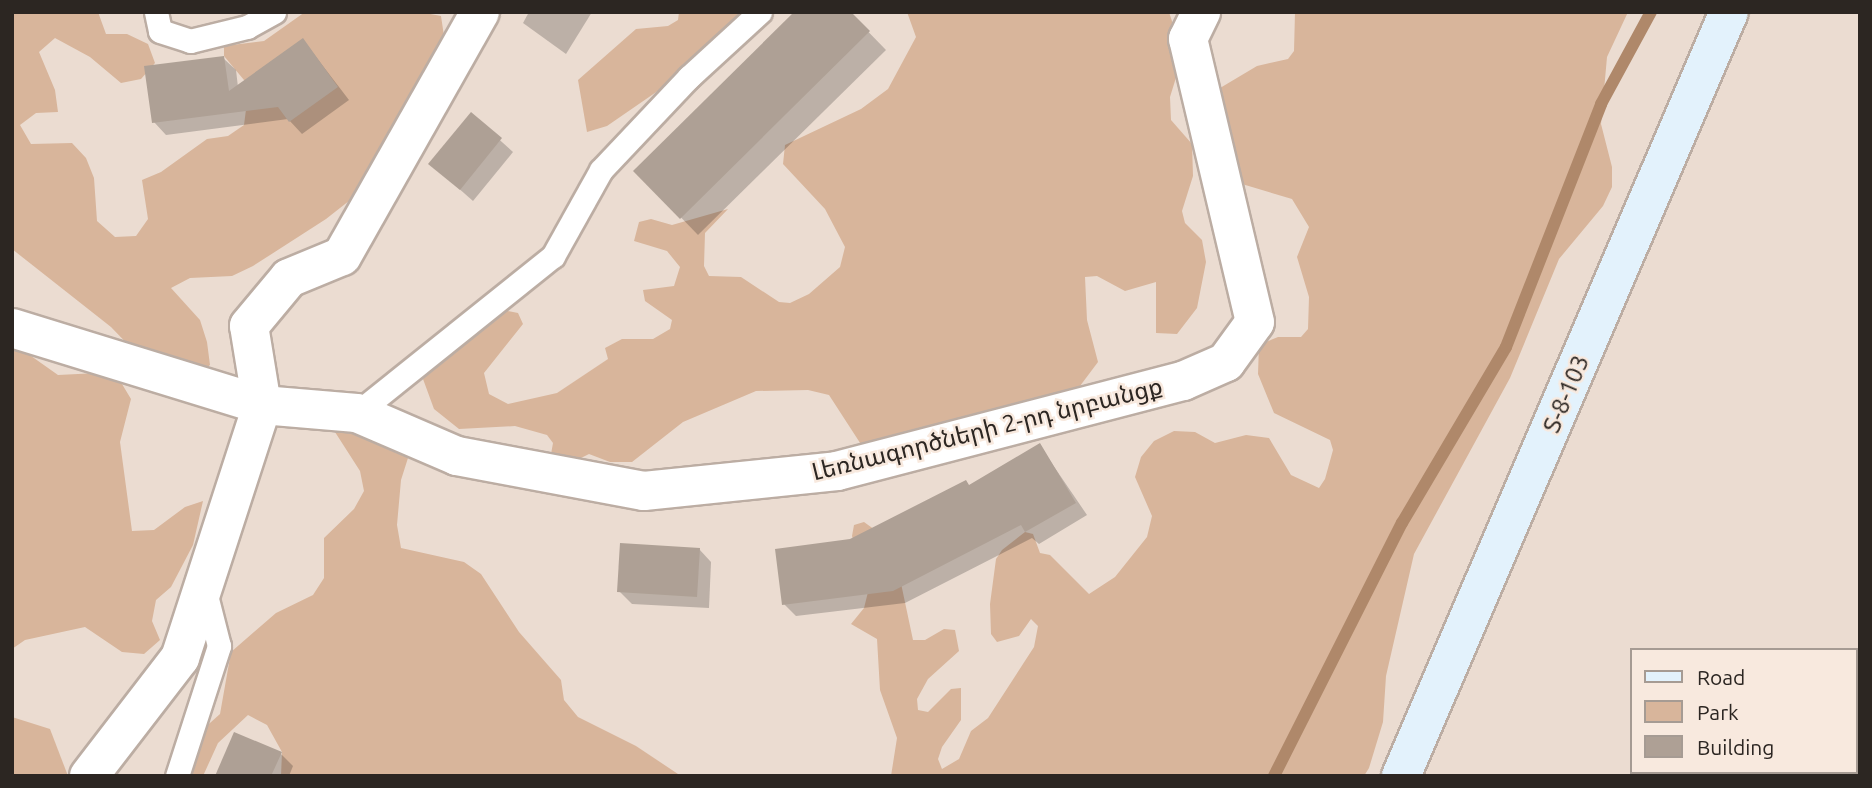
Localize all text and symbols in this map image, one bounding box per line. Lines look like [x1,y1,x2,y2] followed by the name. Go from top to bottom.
[1537,351,1595,437] street label: Տ-8-103
[809,371,1165,487] street label: Լեռնագործների 2-րդ նրբանցք
[1630,648,1858,774] legend
[1697,665,1745,689] text: Road
[1697,700,1739,724] text: Park
[1697,735,1774,759] text: Building

